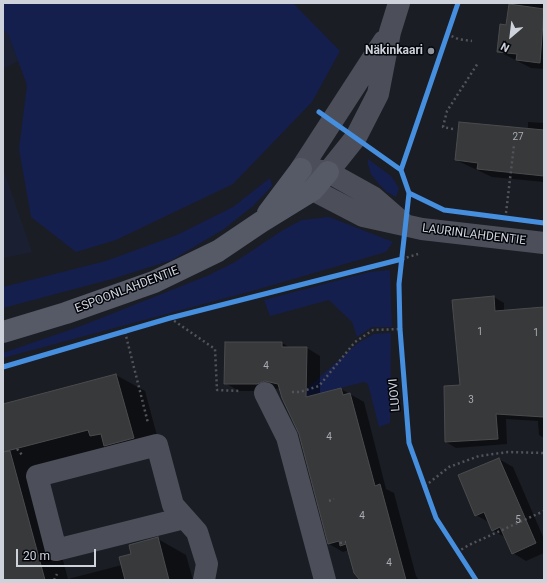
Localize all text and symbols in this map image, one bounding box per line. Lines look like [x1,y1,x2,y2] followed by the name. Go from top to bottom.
[491,16,531,56] north arrow
[499,39,512,55] text: N
[365,44,423,58] place label: Näkinkaari
[426,46,436,56] marker: Näkinkaari
[512,131,524,143] house number: 27
[421,221,527,249] street label: LAURINLAHDENTIE
[73,264,181,316] street label: ESPOONLAHDENTIE
[477,326,483,338] house number: 1
[533,327,539,339] house number: 1
[263,360,269,372] house number: 4
[386,378,404,412] street label: LUOVI
[468,394,474,406] house number: 3
[326,431,332,443] house number: 4
[359,510,365,522] house number: 4
[515,514,521,526] house number: 5
[18,541,98,567] scale bar
[23,549,50,563] text: 20 m
[386,557,392,569] house number: 4

